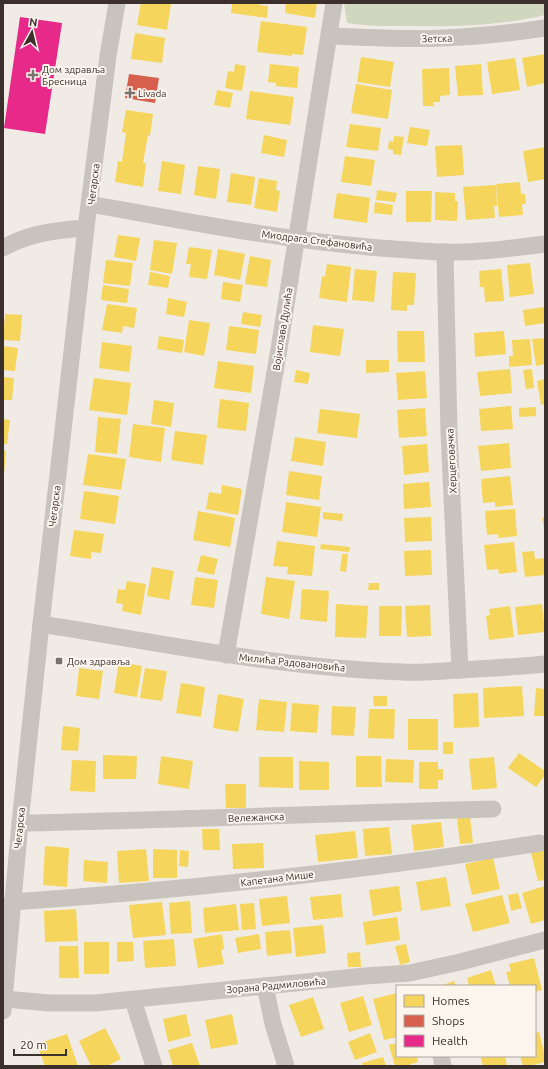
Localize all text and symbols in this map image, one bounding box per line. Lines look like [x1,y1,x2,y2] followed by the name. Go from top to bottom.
[12,12,52,52] north arrow
[28,16,38,29] text: N
[422,33,452,44] street label: Зетска
[42,64,105,87] place label: Дом здравља Бресница
[27,69,39,81] marker: Дом здравља Бресница
[125,88,135,98] marker: Livada
[138,88,167,99] place label: Livada
[85,163,101,205] street label: Чегарска
[261,228,373,253] street label: Миодрага Стефановића
[271,287,294,371] street label: Војислава Дулића
[444,428,459,494] street label: Херцеговачка
[46,485,62,527] street label: Чегарска
[238,651,346,674] street label: Милића Радовановића
[54,656,64,666] marker: Дом здравља
[67,656,130,667] place label: Дом здравља
[12,807,27,849] street label: Чегарска
[228,811,284,824] street label: Вележанска
[240,869,314,888] street label: Капетана Мише
[226,976,326,995] street label: Зорана Радмиловића
[396,985,536,1057] legend
[432,994,470,1007] text: Homes
[432,1014,464,1027] text: Shops
[14,1031,66,1057] scale bar
[432,1034,468,1047] text: Health
[20,1038,47,1051] text: 20 m

